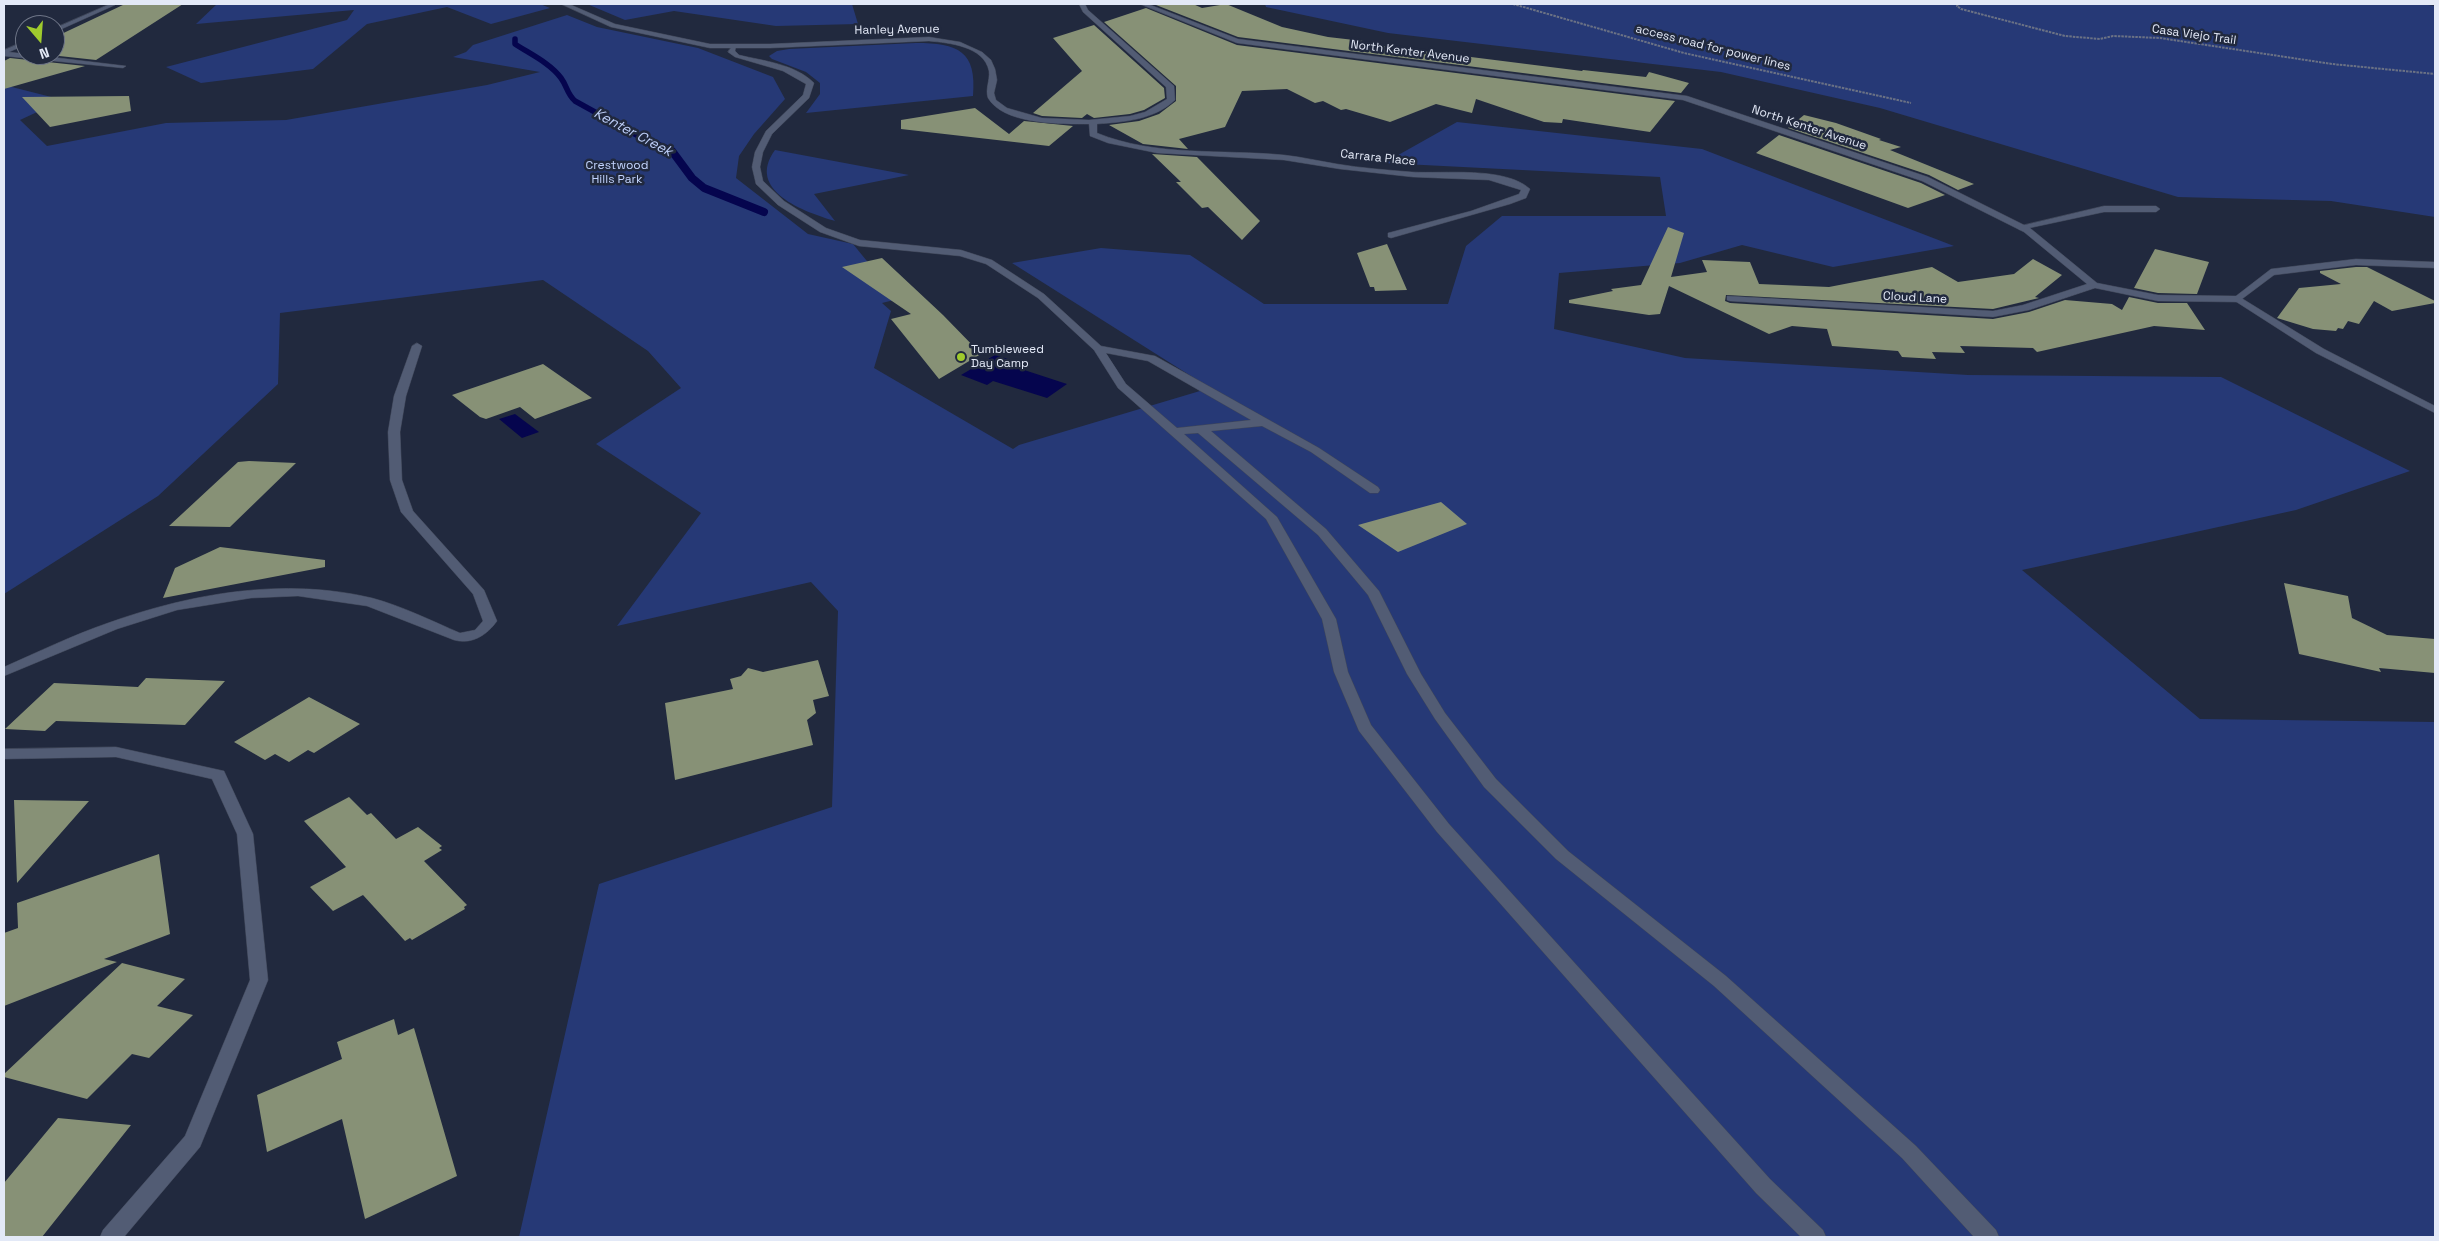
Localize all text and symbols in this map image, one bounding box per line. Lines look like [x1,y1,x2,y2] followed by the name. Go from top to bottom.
[15,15,65,65] north arrow
[854,22,940,38] street label: Hanley Avenue
[1634,22,1792,74] street label: access road for power lines
[2151,22,2237,48] street label: Casa Viejo Trail
[1350,38,1470,66] street label: North Kenter Avenue
[37,43,52,63] text: N
[1750,103,1868,153] street label: North Kenter Avenue
[591,105,675,161] water label: Kenter Creek
[1340,147,1416,169] street label: Carrara Place
[586,159,648,187] park label: Crestwood Hills Park
[1883,289,1947,307] street label: Cloud Lane
[971,343,1044,371] place label: Tumbleweed Day Camp
[955,351,967,363] marker: Tumbleweed Day Camp

